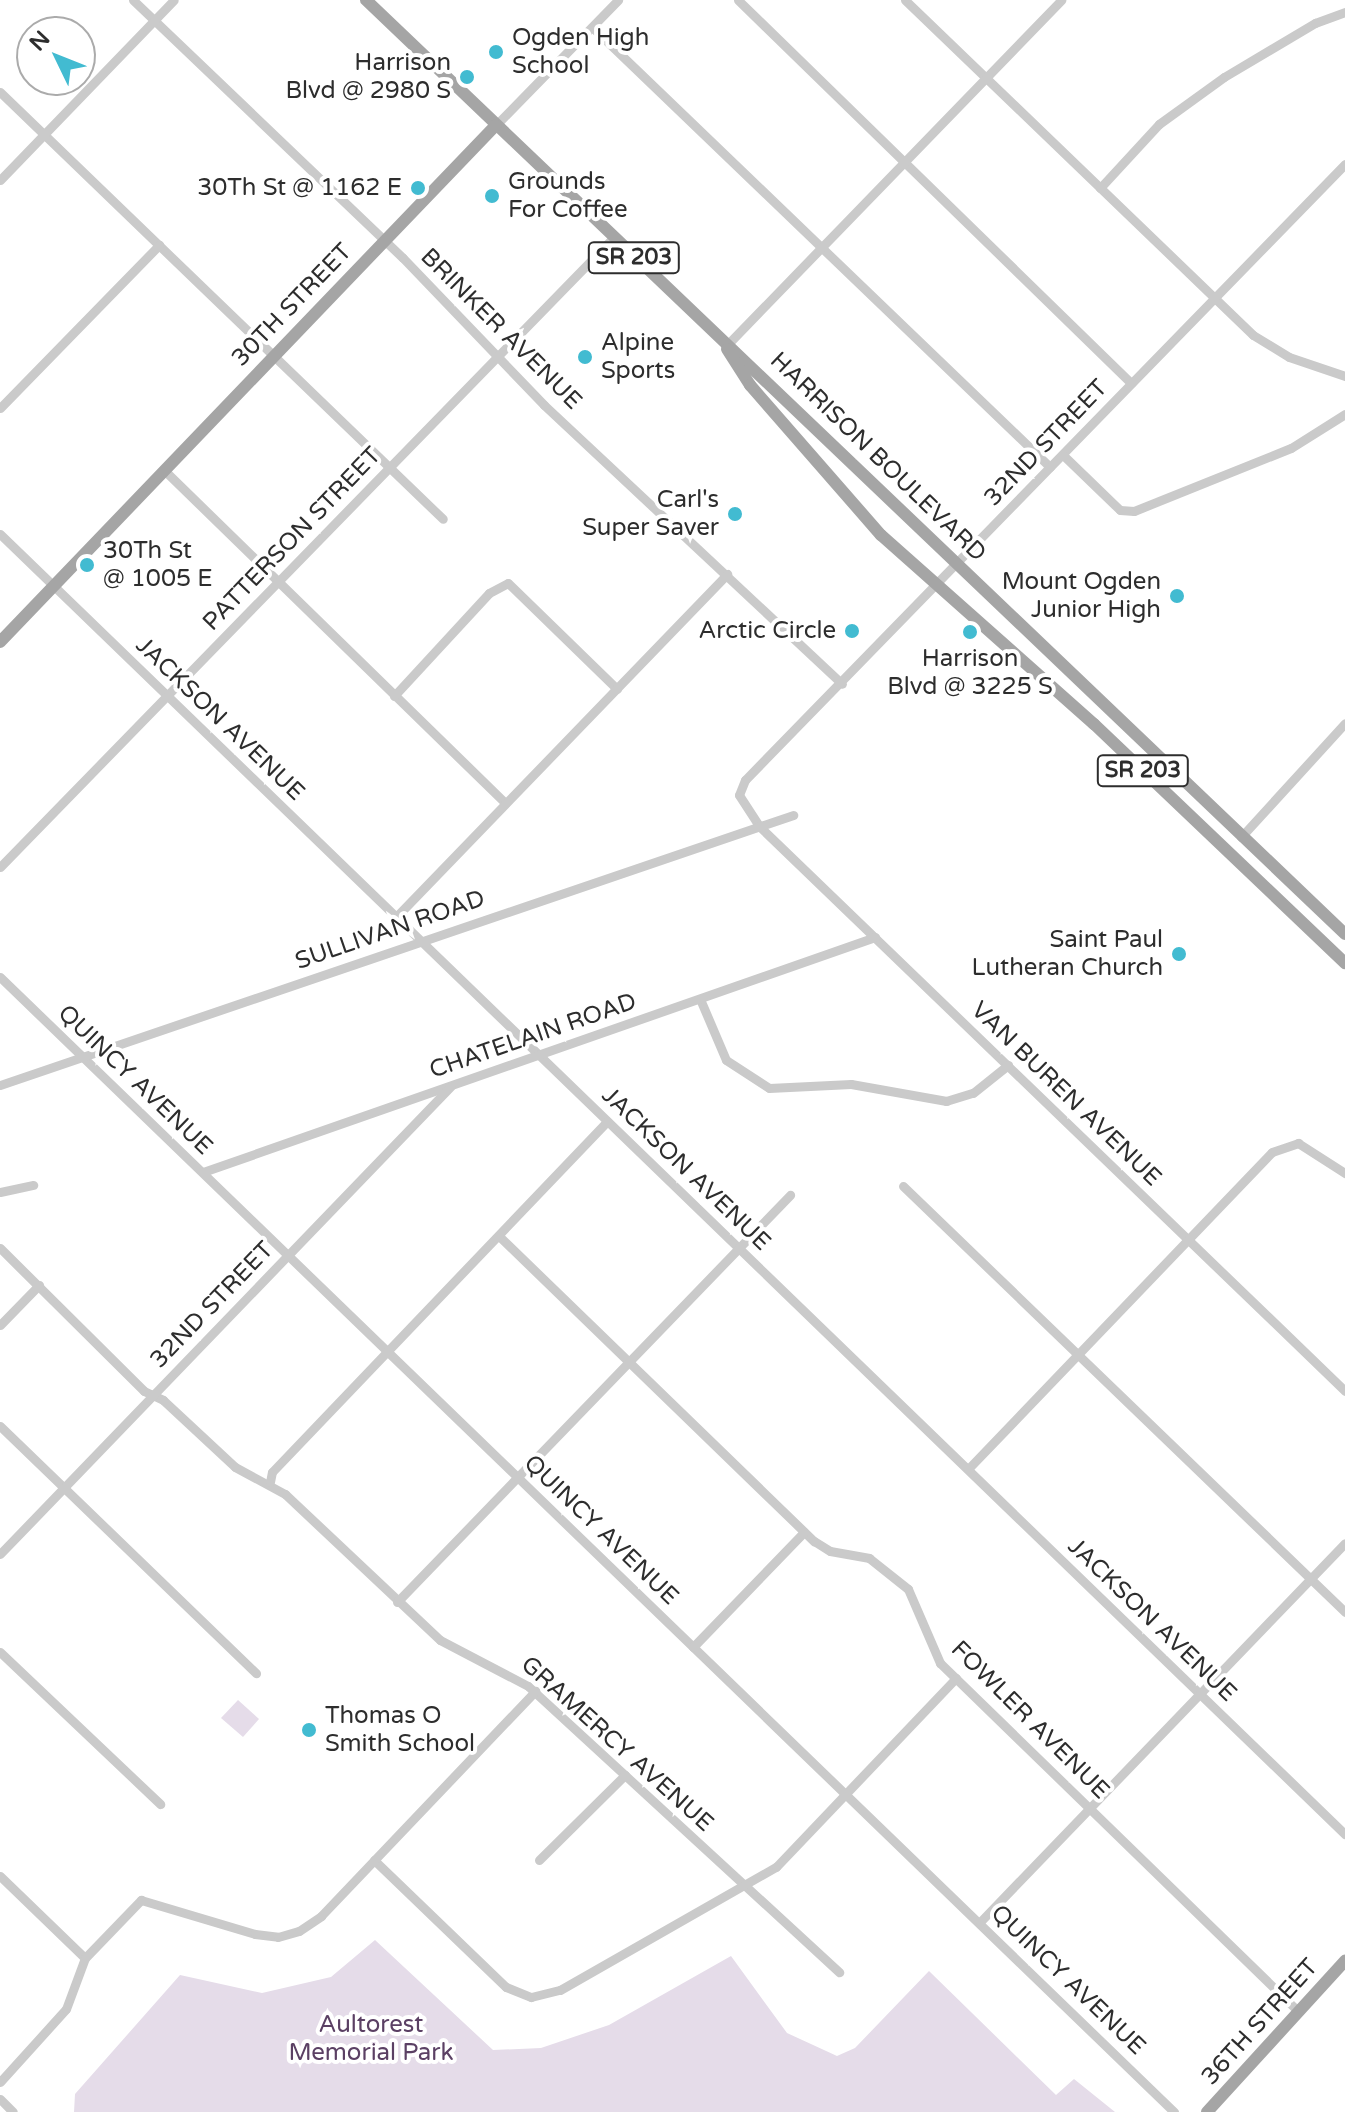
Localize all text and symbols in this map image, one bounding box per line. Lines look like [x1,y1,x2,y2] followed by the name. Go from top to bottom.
[16,16,96,96] north arrow
[512,24,649,80] place label: Ogden High School
[24,26,55,56] text: N
[487,43,505,61] marker: Ogden High School
[286,49,451,105] place label: Harrison Blvd @ 2980 S
[458,68,476,86] marker: Harrison Blvd @ 2980 S
[508,168,627,224] place label: Grounds For Coffee
[197,174,402,202] place label: 30Th St @ 1162 E
[409,179,427,197] marker: 30Th St @ 1162 E
[483,187,501,205] marker: Grounds For Coffee
[226,237,358,373] street label: 30TH STREET
[586,240,682,276] road number: SR 203
[414,242,588,416] street label: BRINKER AVENUE
[601,329,675,385] place label: Alpine Sports
[764,346,992,568] street label: HARRISON BOULEVARD
[576,348,594,366] marker: Alpine Sports
[978,374,1114,512] street label: 32ND STREET
[197,441,387,637] street label: PATTERSON STREET
[582,486,719,542] place label: Carl's Super Saver
[726,505,744,523] marker: Carl's Super Saver
[103,537,213,593] place label: 30Th St @ 1005 E
[78,556,96,574] marker: 30Th St @ 1005 E
[1002,568,1161,624] place label: Mount Ogden Junior High
[1168,587,1186,605] marker: Mount Ogden Junior High
[699,617,836,645] place label: Arctic Circle
[843,622,861,640] marker: Arctic Circle
[961,623,979,641] marker: Harrison Blvd @ 3225 S
[130,631,310,807] street label: JACKSON AVENUE
[887,645,1053,701] place label: Harrison Blvd @ 3225 S
[1095,753,1191,789] road number: SR 203
[291,884,489,976] street label: SULLIVAN ROAD
[972,926,1163,982] place label: Saint Paul Lutheran Church
[1170,945,1188,963] marker: Saint Paul Lutheran Church
[426,987,640,1085] street label: CHATELAIN ROAD
[965,996,1167,1192] street label: VAN BUREN AVENUE
[52,999,218,1161] street label: QUINCY AVENUE
[596,1081,776,1257] street label: JACKSON AVENUE
[144,1236,280,1374] street label: 32ND STREET
[518,1449,684,1611] street label: QUINCY AVENUE
[1062,1532,1242,1708] street label: JACKSON AVENUE
[945,1635,1115,1805] street label: FOWLER AVENUE
[515,1650,719,1838] street label: GRAMERCY AVENUE
[325,1702,475,1758] place label: Thomas O Smith School
[300,1721,318,1739] marker: Thomas O Smith School
[985,1899,1151,2061] street label: QUINCY AVENUE
[1196,1953,1324,2091] street label: 36TH STREET
[288,2011,454,2067] park label: Aultorest Memorial Park

